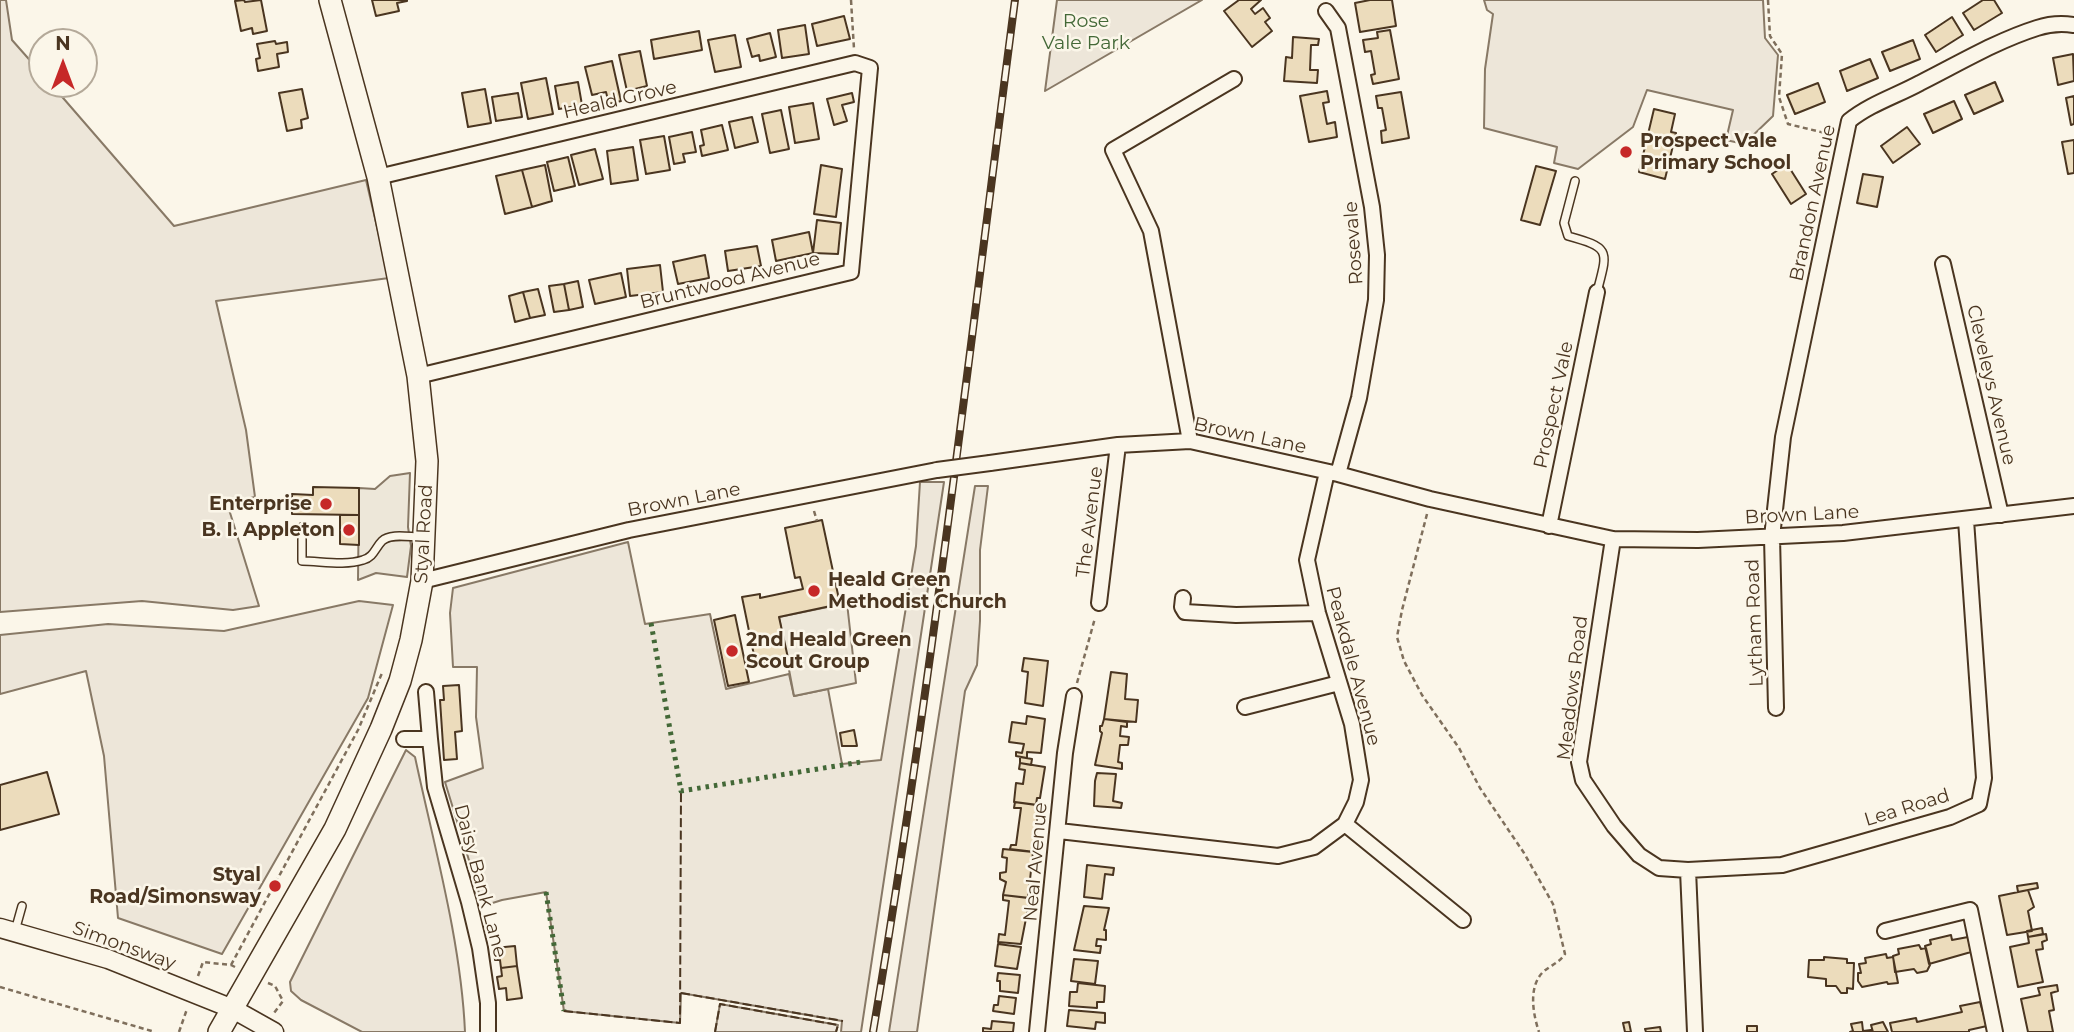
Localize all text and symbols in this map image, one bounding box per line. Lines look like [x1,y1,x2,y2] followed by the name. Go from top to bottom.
[1042,10,1130,54] park label: Rose Vale Park
[28,28,98,98] north arrow
[55,32,71,55] text: N
[561,76,679,124] street label: Heald Grove
[1785,123,1841,283] street label: Brandon Avenue
[1640,130,1791,174] place label: Prospect Vale Primary School
[1618,144,1634,160] marker: Prospect Vale Primary School
[1340,200,1368,286] street label: Rosevale
[638,248,822,314] street label: Bruntwood Avenue
[1961,303,2021,467] street label: Cleveleys Avenue
[1529,339,1579,471] street label: Prospect Vale
[1192,413,1308,459] street label: Brown Lane
[1072,465,1108,579] street label: The Avenue
[626,478,742,522] street label: Brown Lane
[410,484,438,584] street label: Styal Road
[209,493,312,515] place label: Enterprise
[318,496,334,512] marker: Enterprise
[1744,501,1860,529] street label: Brown Lane
[201,519,335,541] place label: B. I. Appleton
[341,522,357,538] marker: B. I. Appleton
[1741,559,1769,687] street label: Lytham Road
[828,569,1007,613] place label: Heald Green Methodist Church
[806,583,822,599] marker: Heald Green Methodist Church
[1321,584,1385,748] street label: Peakdale Avenue
[1553,614,1593,762] street label: Meadows Road
[746,629,912,673] place label: 2nd Heald Green Scout Group
[724,643,740,659] marker: 2nd Heald Green Scout Group
[1862,784,1952,832] street label: Lea Road
[1019,801,1053,923] street label: Neal Avenue
[449,802,511,960] street label: Daisy Bank Lane
[89,864,261,908] place label: Styal Road/Simonsway
[267,878,283,894] marker: Styal Road/Simonsway
[69,917,179,975] street label: Simonsway

